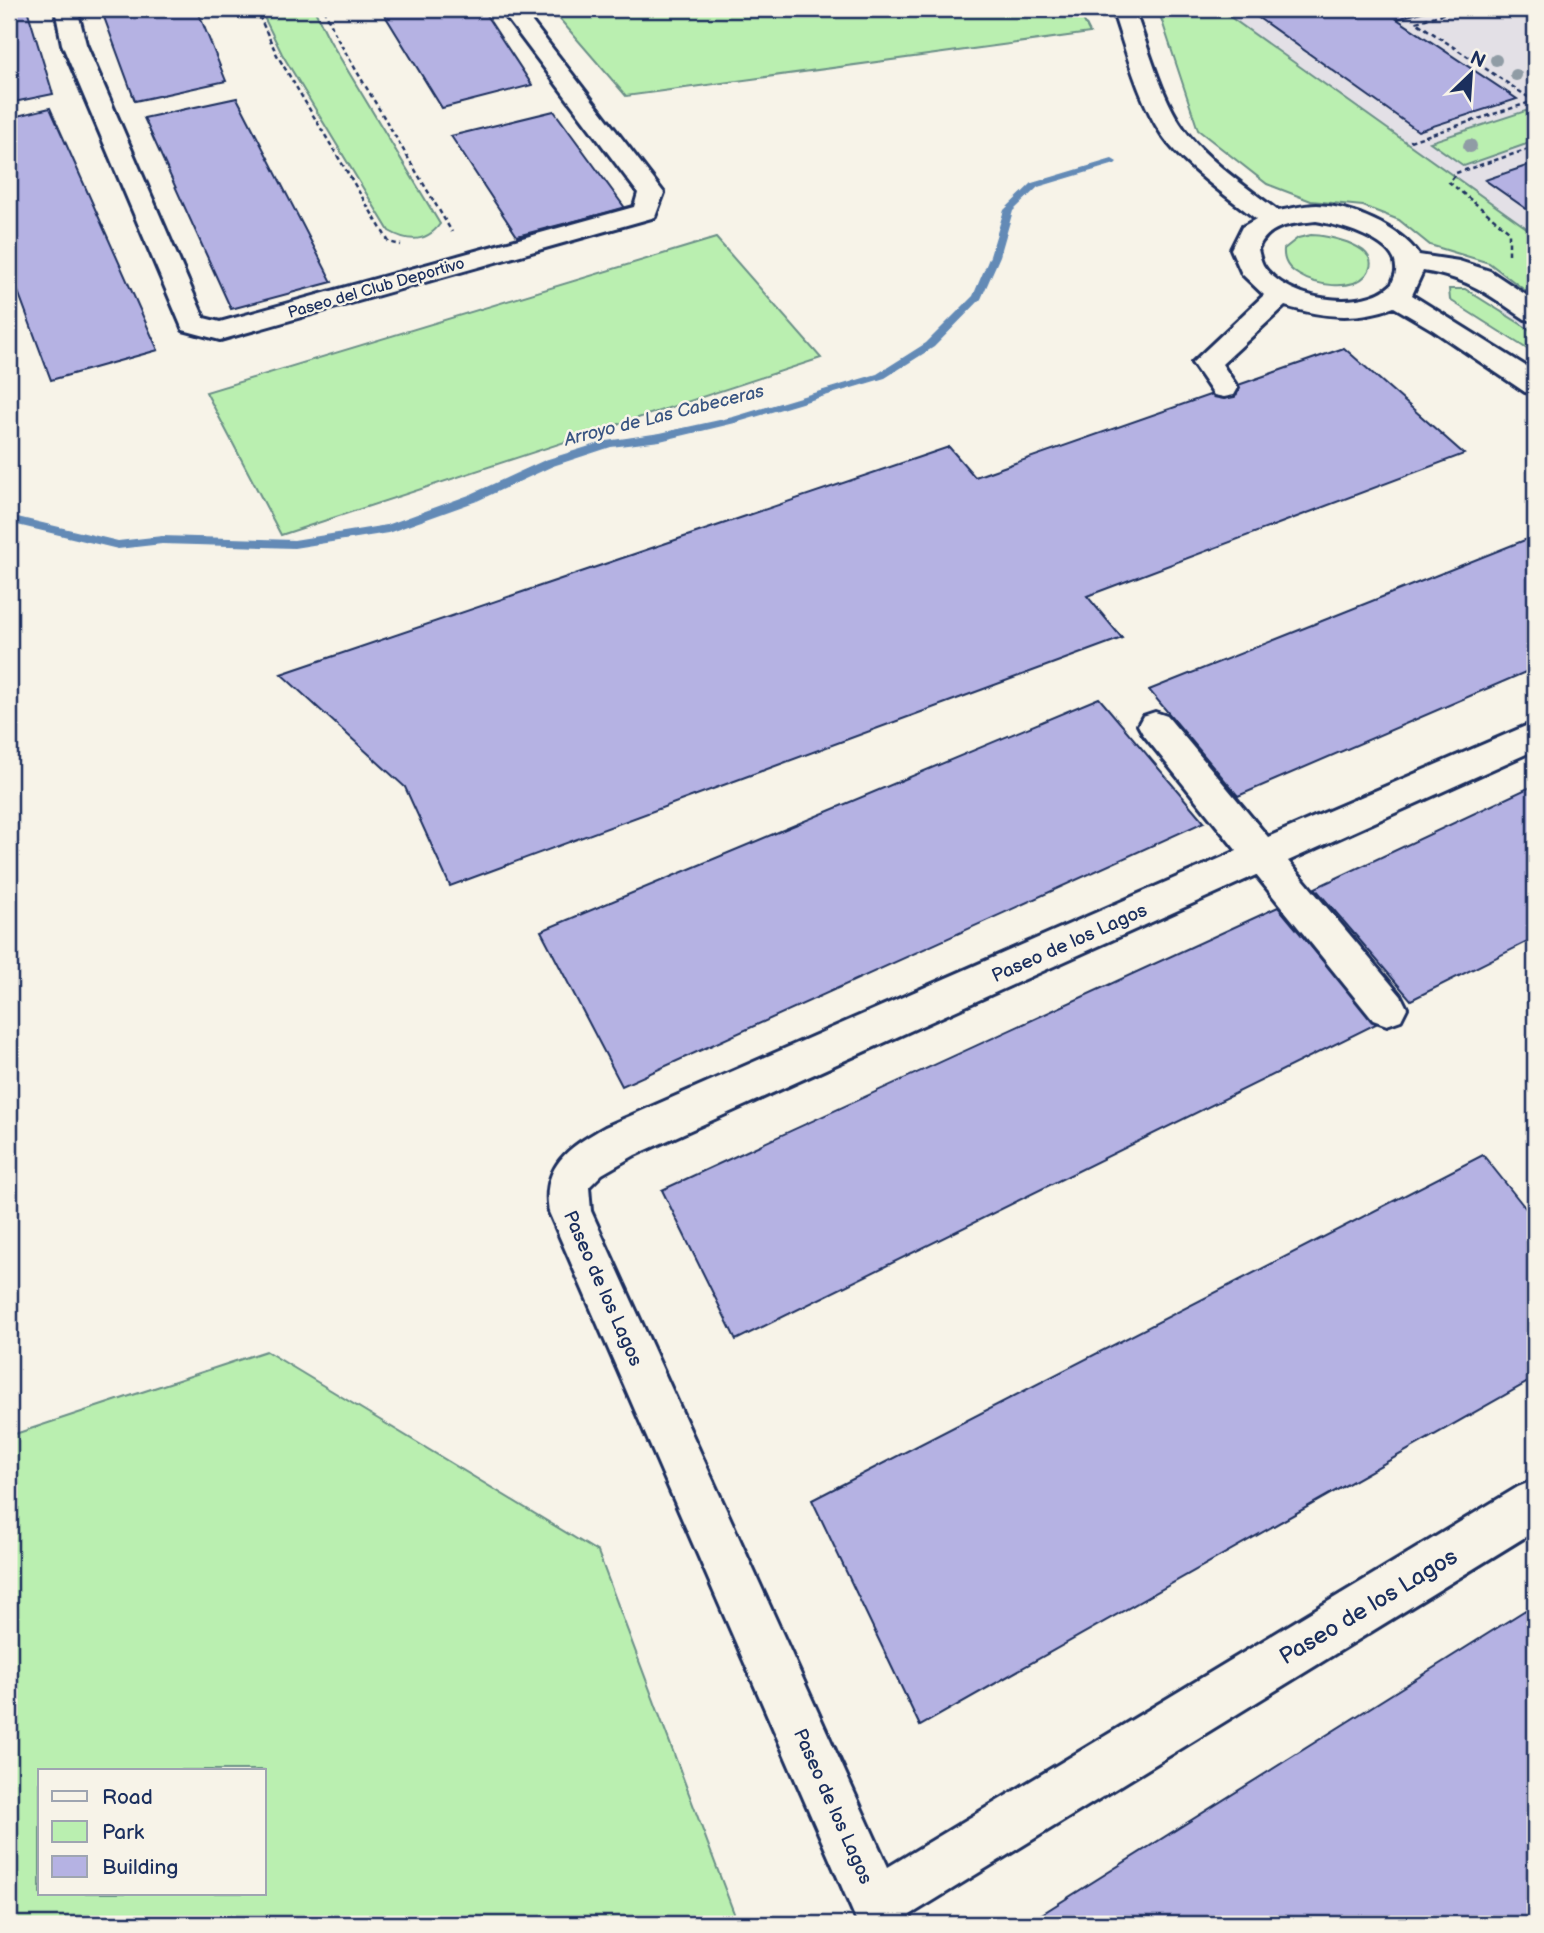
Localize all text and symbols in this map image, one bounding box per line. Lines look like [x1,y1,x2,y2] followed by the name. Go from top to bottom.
[1436,38,1506,108] north arrow
[1466,47,1489,73] text: N
[286,254,467,323] street label: Paseo del Club Deportivo
[561,380,766,451] water label: Arroyo de Las Cabeceras
[988,899,1151,988] street label: Paseo de los Lagos
[558,1207,647,1370] street label: Paseo de los Lagos
[1274,1543,1463,1671] street label: Paseo de los Lagos
[788,1725,877,1888] street label: Paseo de los Lagos
[38,1769,266,1895] legend
[102,1785,153,1810] text: Road
[102,1820,145,1845] text: Park
[102,1855,178,1880] text: Building

